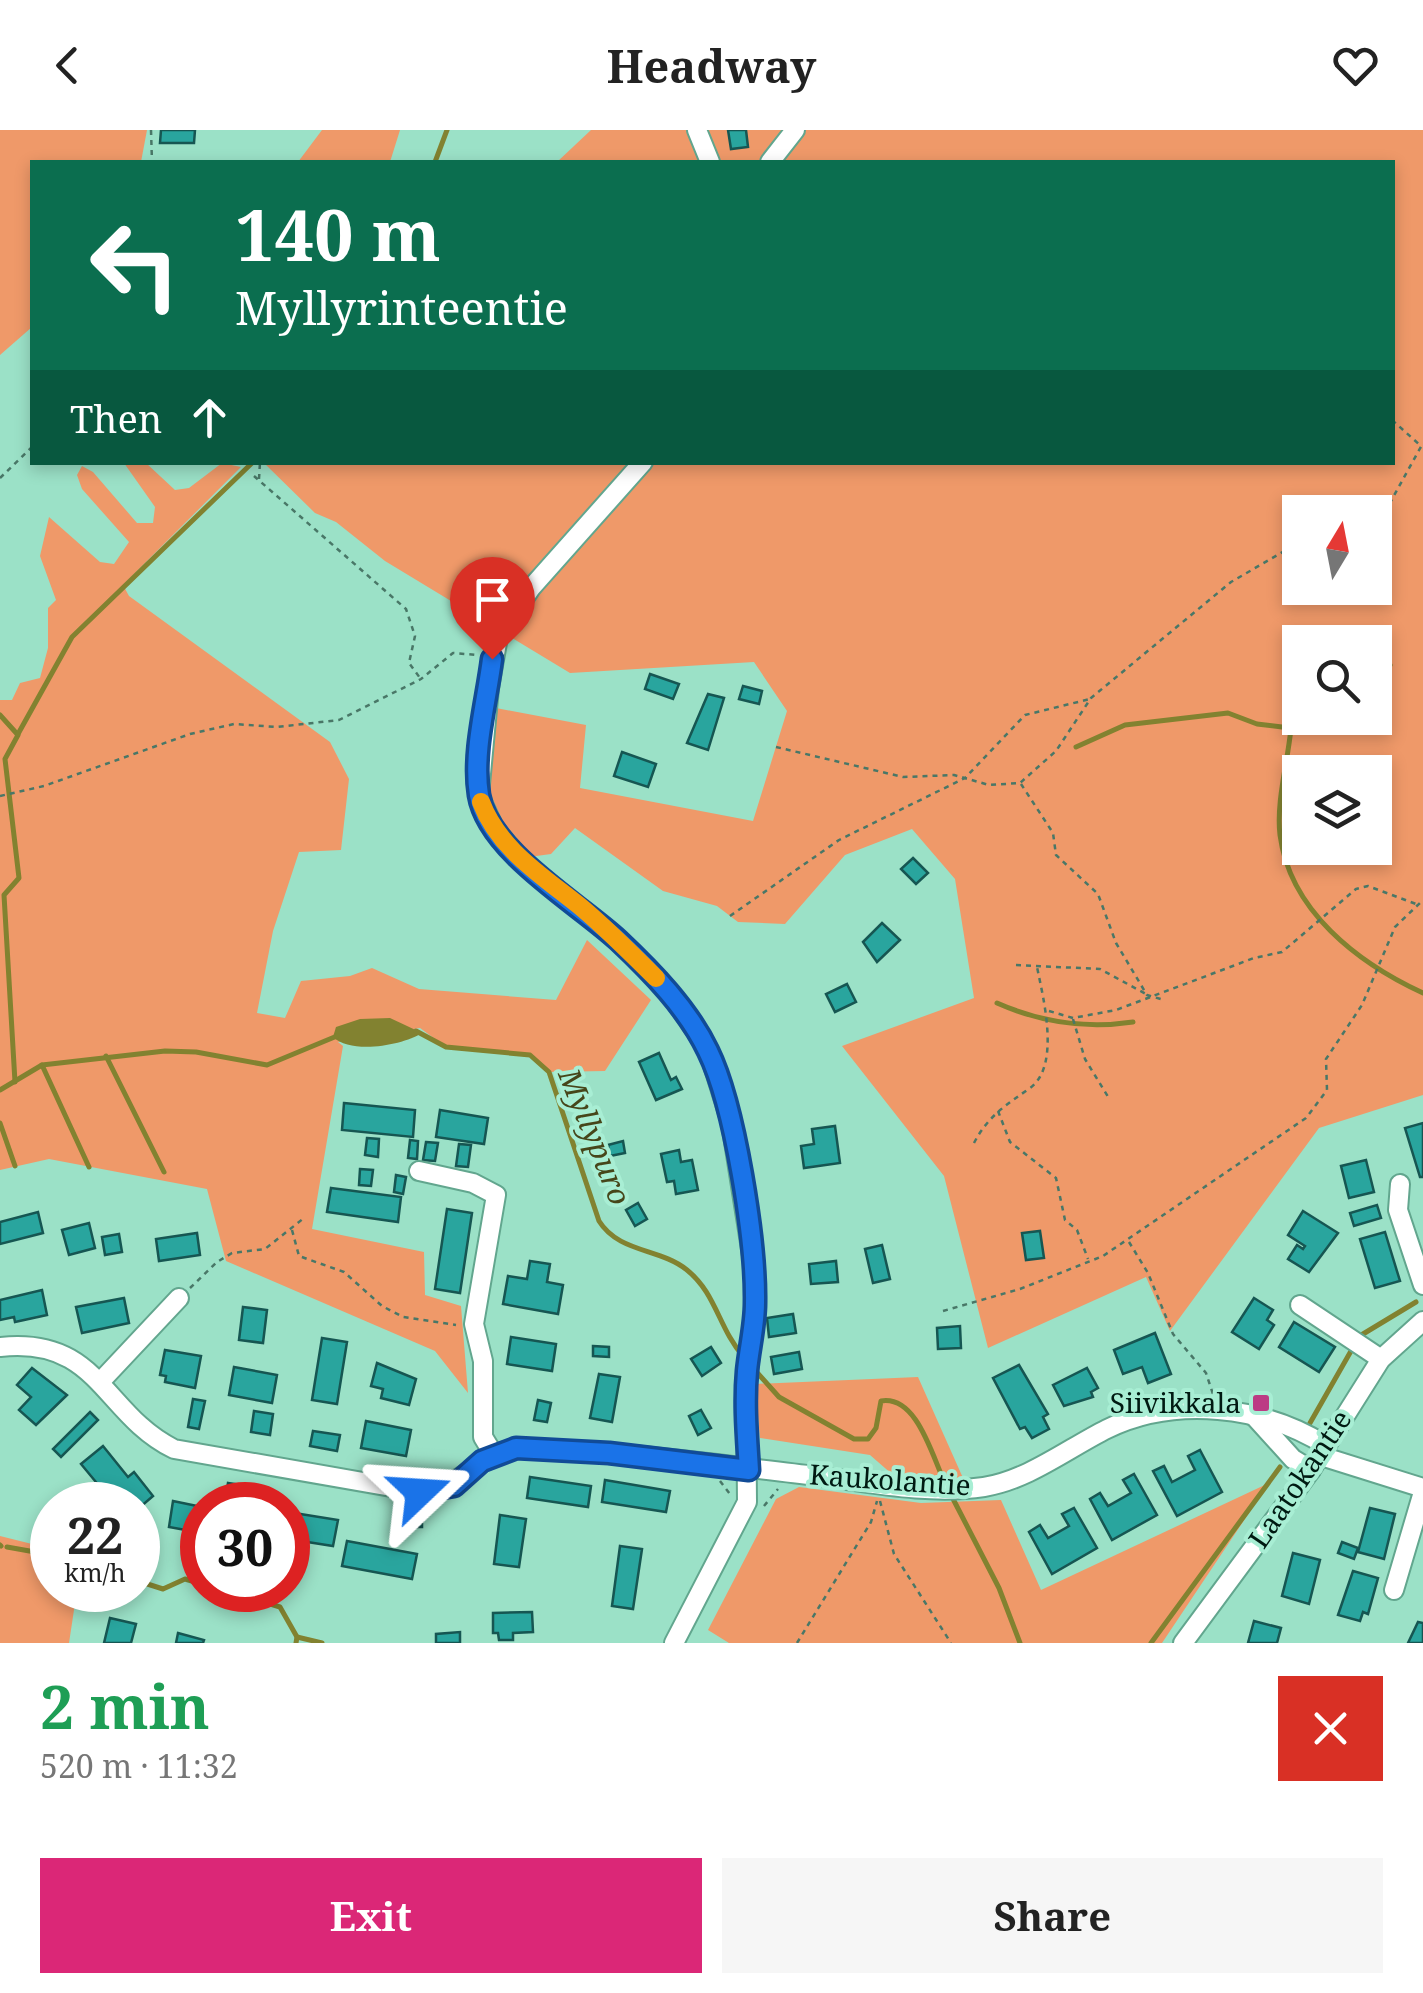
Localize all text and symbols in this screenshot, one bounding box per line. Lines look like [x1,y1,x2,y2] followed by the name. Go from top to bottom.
[607,35,816,96] text: Headway
[40,38,95,93] icon: back
[1328,38,1383,93] icon: heart
[235,186,441,282] text: 140 m
[70,200,200,330] icon: left
[235,277,568,338] text: Myllyrinteentie
[182,390,237,445] icon: ahead
[70,392,162,444] text: Then
[1282,495,1392,605] north arrow
[1282,495,1392,865] map controls
[450,557,535,660] pin
[465,572,520,627] icon: arrive
[1282,625,1392,735] button: search
[1282,755,1392,865] button: layers
[549,1061,641,1211] water label: Myllypuro
[1110,1383,1241,1421] place label: Siivikkala
[1250,1392,1272,1414] marker: Siivikkala
[1239,1402,1359,1555] street label: Laatokantie
[368,1440,472,1544] position arrow
[808,1454,972,1504] street label: Kaukolantie
[180,1482,310,1612] speed limit sign: 30
[67,1501,123,1569] text: 22
[64,1555,126,1589] text: km/h
[40,1665,210,1747] text: 2 min
[1278,1676,1383,1781] button: close
[40,1744,238,1787] text: 520 m · 11:32
[40,1858,702,1973] button: Exit
[722,1858,1383,1973] button: Share

